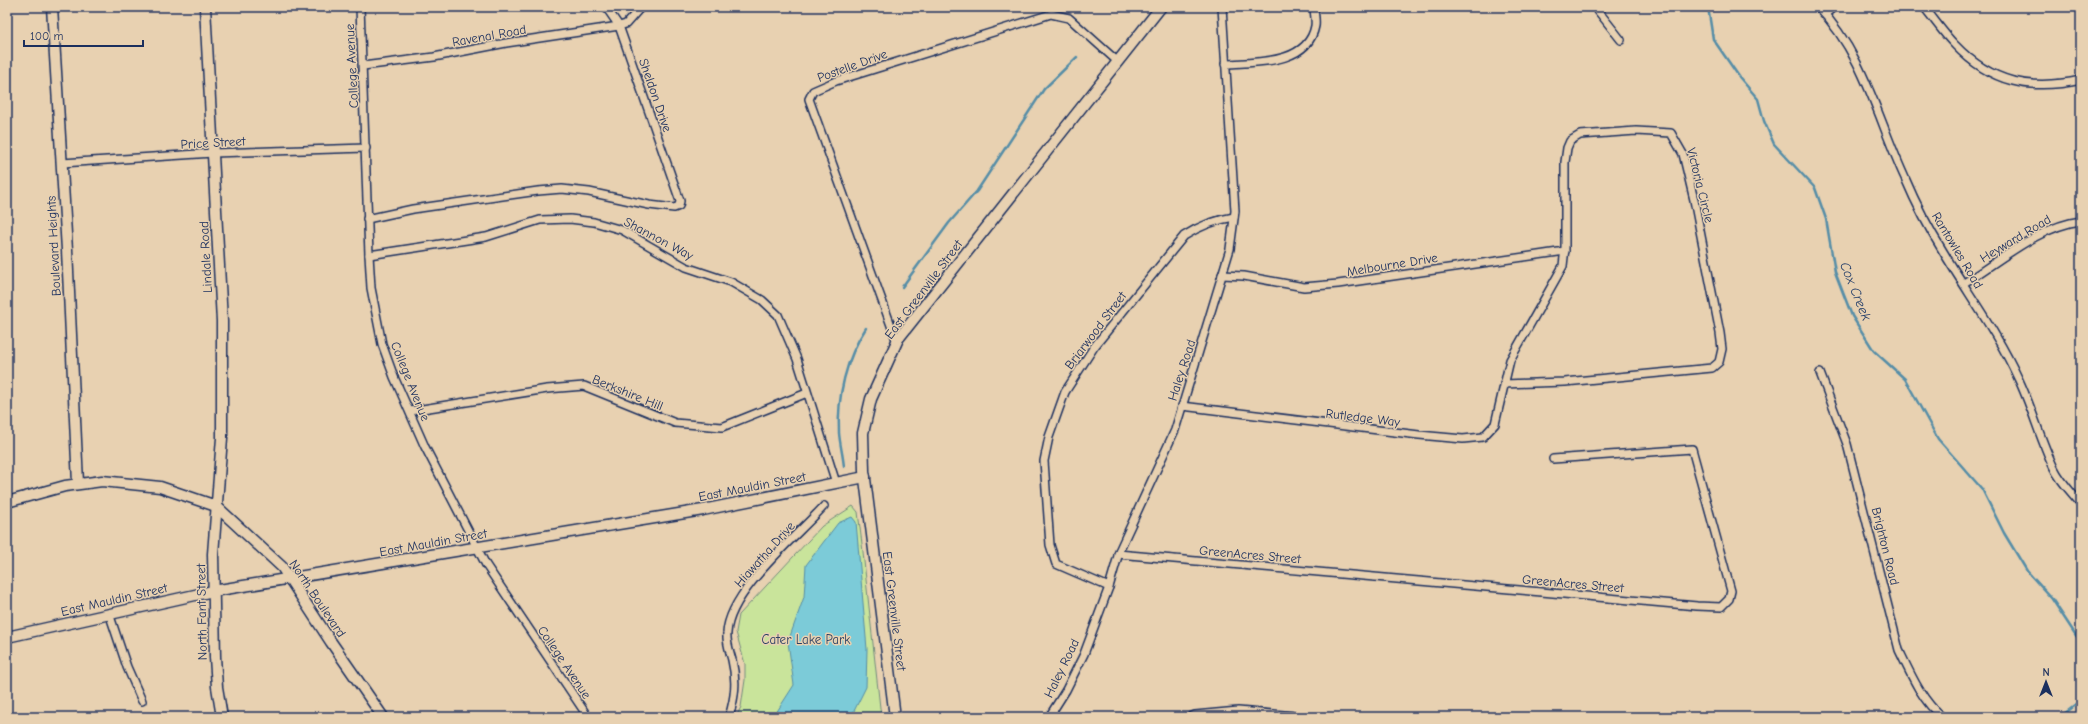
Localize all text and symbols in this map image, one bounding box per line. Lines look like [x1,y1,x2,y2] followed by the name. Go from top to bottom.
[24,22,143,48] scale bar
[451,22,527,49] street label: Ravenal Road
[342,23,361,109] street label: College Avenue
[30,29,63,43] text: 100 m
[815,46,890,85] street label: Postelle Drive
[636,56,675,134] street label: Sheldon Drive
[180,133,247,152] street label: Price Street
[1684,146,1717,225] street label: Victoria Circle
[43,195,64,297] street label: Boulevard Heights
[1929,209,1986,291] street label: Rantowles Road
[1977,211,2053,265] street label: Heyward Road
[621,214,696,263] street label: Shannon Way
[196,221,215,293] street label: Lindale Road
[881,236,966,342] street label: East Greenville Street
[1346,250,1439,279] street label: Melbourne Drive
[1836,259,1875,323] water label: Cox Creek
[1061,288,1130,372] street label: Briarwood Street
[1165,338,1198,403] street label: Haley Road
[388,339,433,424] street label: College Avenue
[590,371,665,413] street label: Berkshire Hill
[1325,405,1401,430] street label: Rutledge Way
[697,468,808,504] street label: East Mauldin Street
[1869,506,1902,587] street label: Brighton Road
[731,518,798,590] street label: Hiawatha Drive
[378,525,489,559] street label: East Mauldin Street
[1198,543,1303,567] street label: GreenAcres Street
[880,551,909,673] street label: East Greenville Street
[286,557,349,640] street label: North Boulevard
[193,562,210,661] street label: North Fant Street
[1521,572,1626,596] street label: GreenAcres Street
[59,580,170,619] street label: East Mauldin Street
[535,623,595,702] street label: College Avenue
[762,632,851,647] park label: Cater Lake Park
[1041,636,1082,700] street label: Haley Road
[2026,662,2066,702] north arrow
[2042,666,2050,679] text: N

